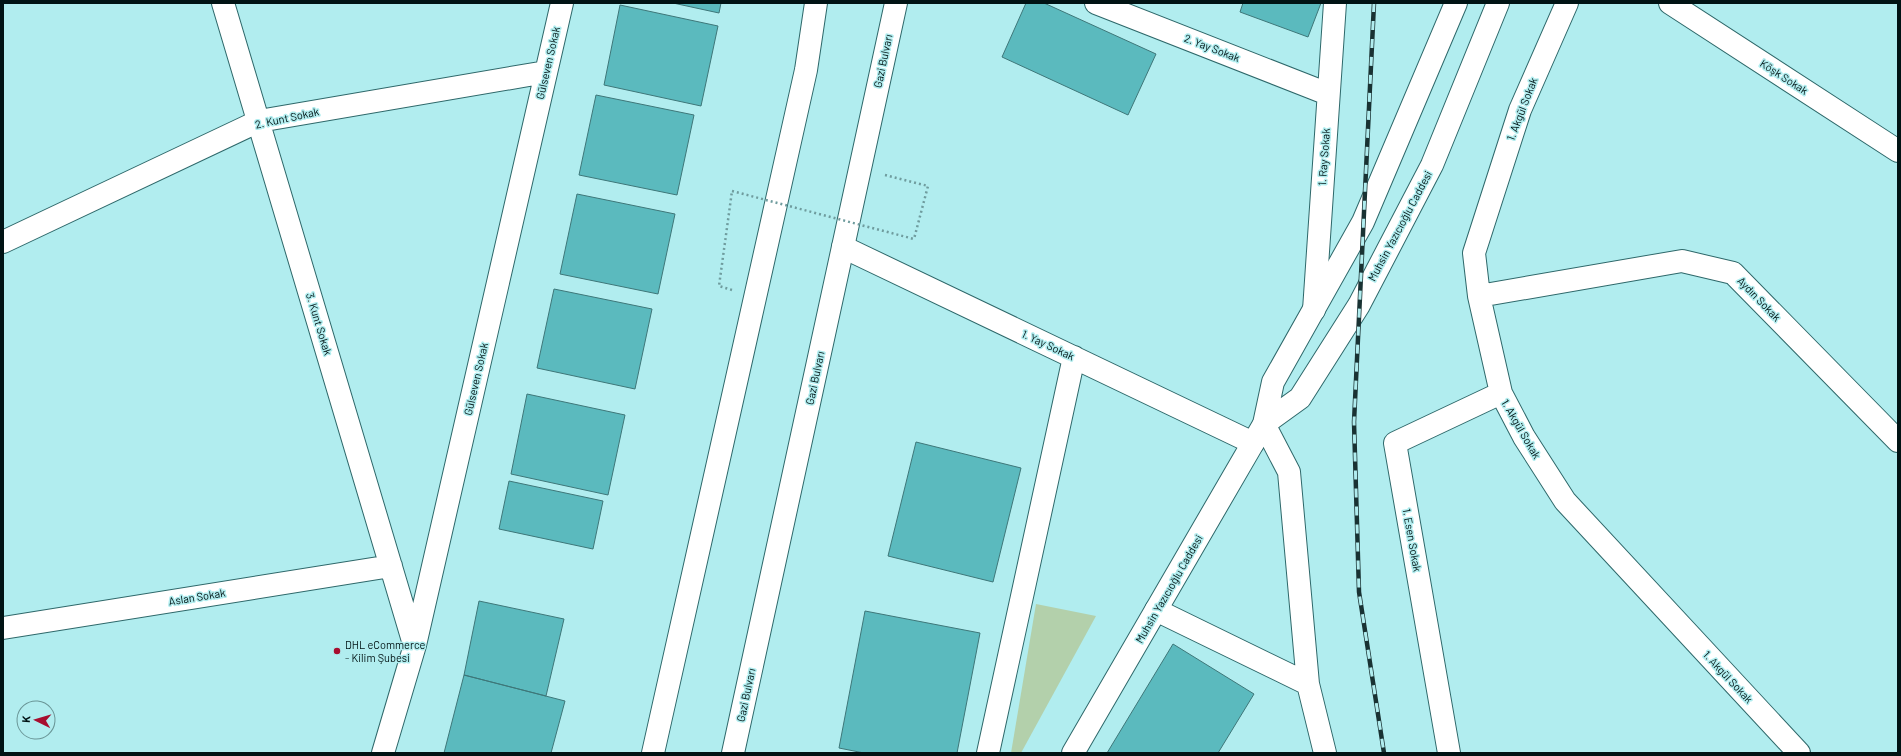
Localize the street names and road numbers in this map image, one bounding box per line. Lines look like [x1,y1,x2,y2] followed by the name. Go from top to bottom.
[533,25,562,101] street label: Gülseven Sokak
[1182,31,1242,64] street label: 2. Yay Sokak
[870,33,895,89] street label: Gazi Bulvarı
[1758,56,1811,97] street label: Köşk Sokak
[1504,75,1540,142] street label: 1. Akgül Sokak
[254,104,320,131] street label: 2. Kunt Sokak
[1315,127,1332,186] street label: 1. Ray Sokak
[1365,168,1434,283] street label: Muhsin Yazıcıoğlu Caddesi
[1735,274,1784,324] street label: Aydın Sokak
[304,291,335,357] street label: 3. Kunt Sokak
[1020,327,1077,363] street label: 1. Yay Sokak
[461,341,490,417] street label: Gülseven Sokak
[802,350,827,406] street label: Gazi Bulvarı
[1499,397,1544,461] street label: 1. Akgül Sokak
[1401,507,1425,573] street label: 1. Esen Sokak
[1132,532,1205,645] street label: Muhsin Yazıcıoğlu Caddesi
[168,586,227,607] street label: Aslan Sokak
[1701,648,1756,706] street label: 1. Akgül Sokak
[733,667,758,723] street label: Gazi Bulvarı

